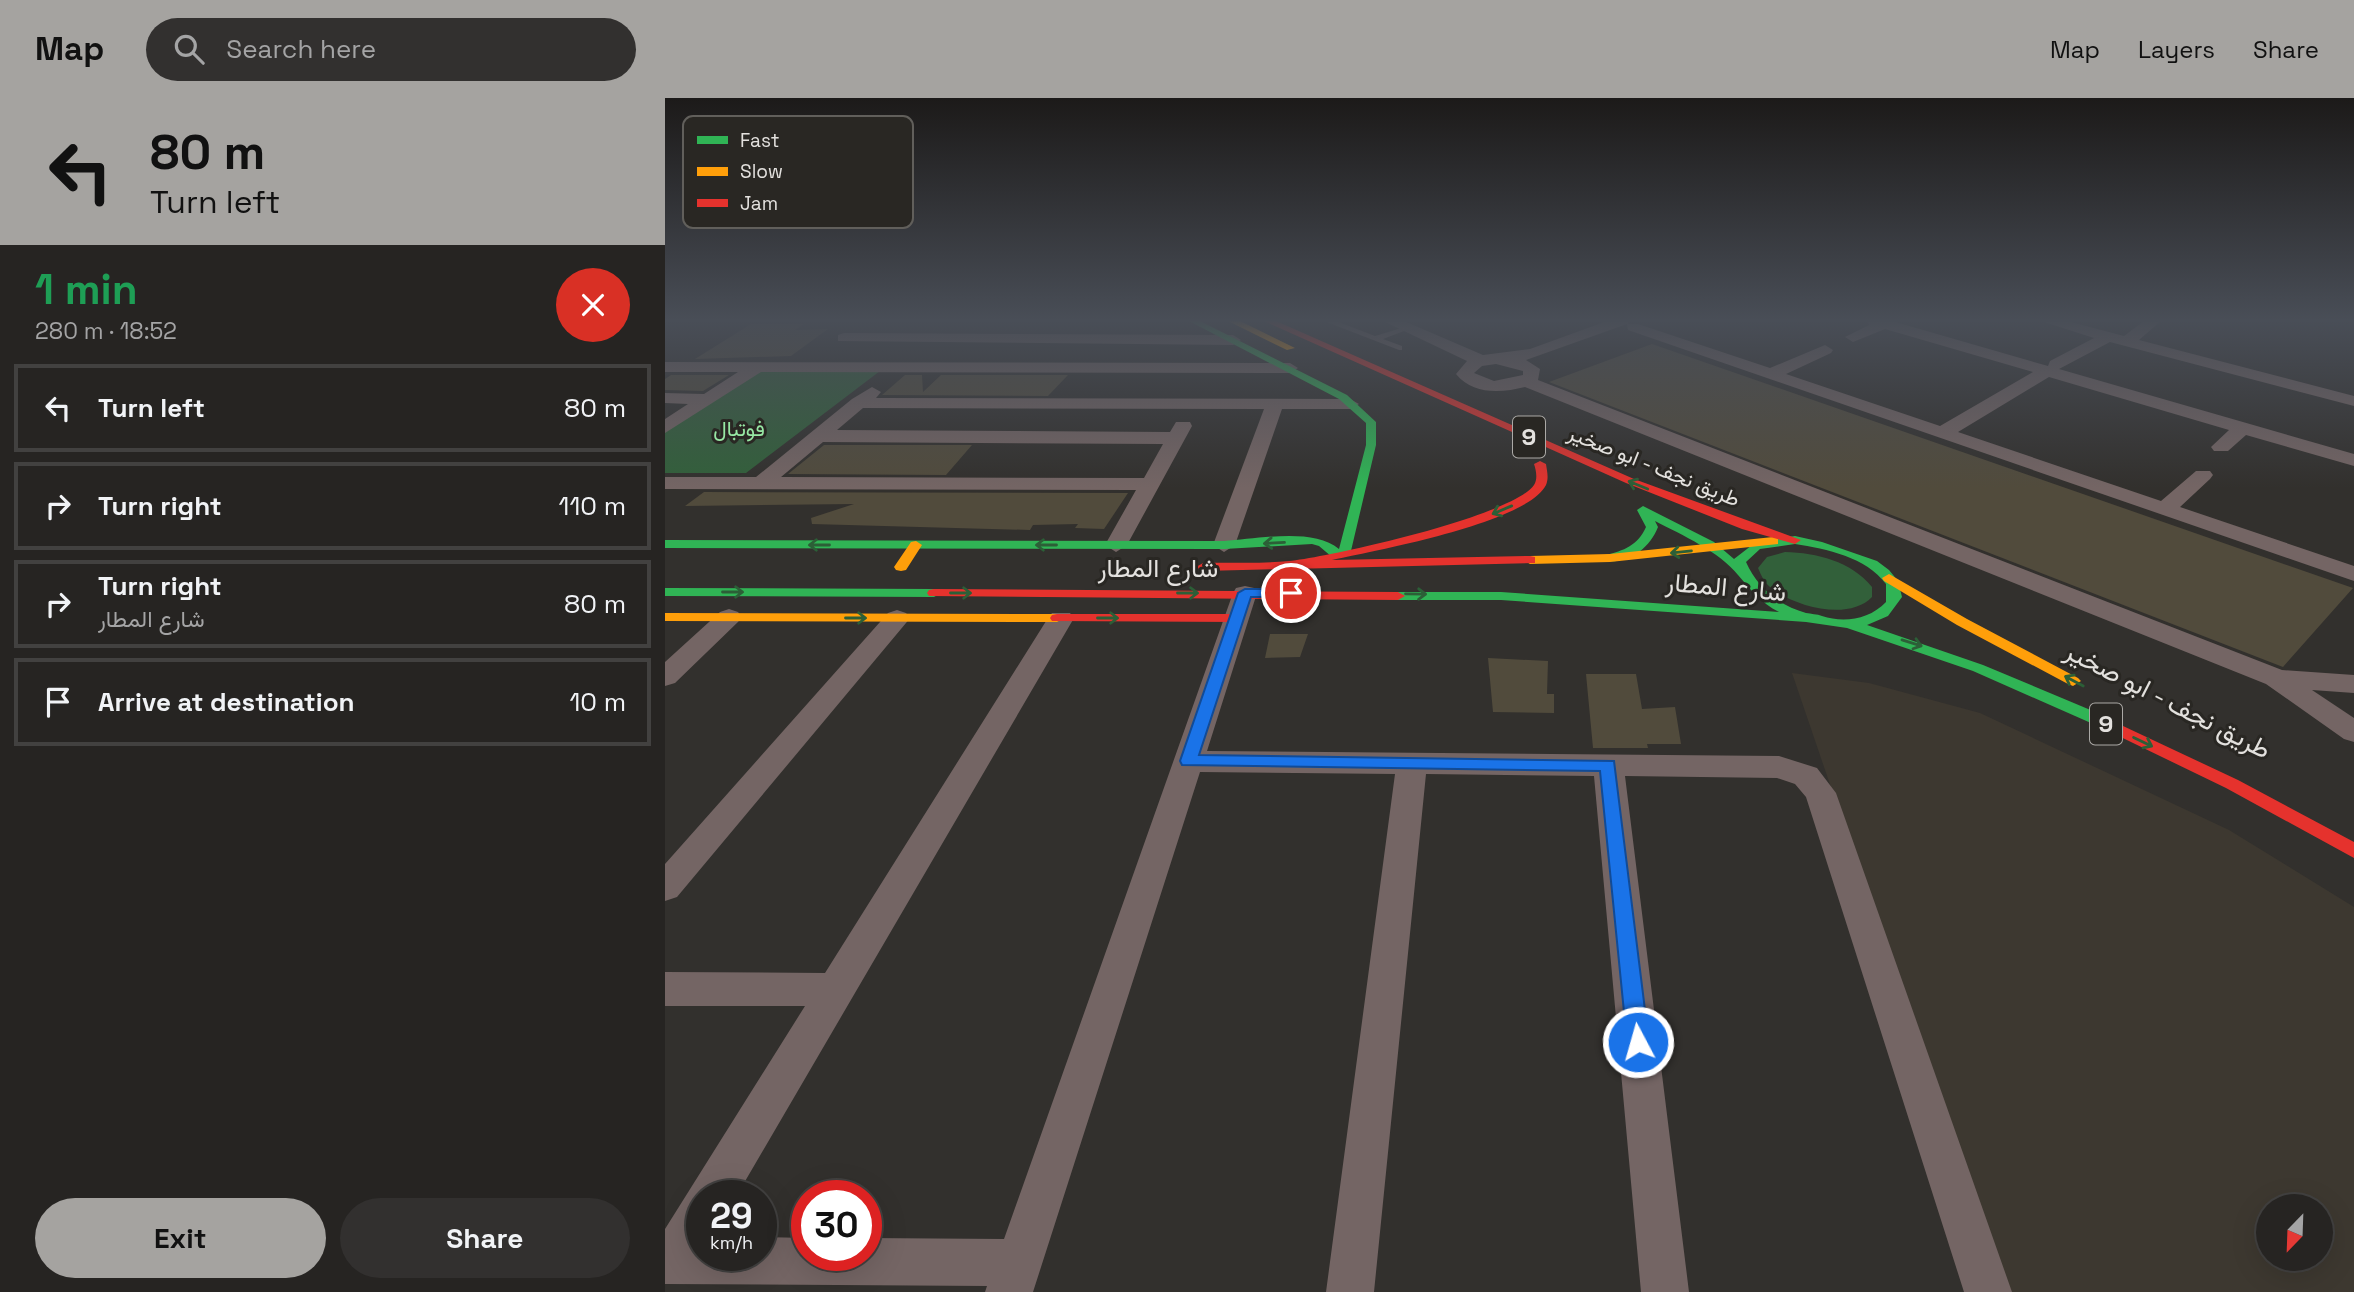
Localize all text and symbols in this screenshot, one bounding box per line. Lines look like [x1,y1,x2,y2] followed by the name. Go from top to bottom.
[146,18,636,81] search box
[35,28,104,70] text: Map
[170,30,208,68] icon: search
[226,32,376,66] text: Search here
[2050,34,2100,65] text: Map
[2138,34,2215,65] text: Layers
[2253,34,2319,65] text: Share
[683,116,913,228] legend
[150,121,265,183] text: 80 m
[35,126,126,217] icon: left
[740,128,780,153] text: Fast
[740,159,783,184] text: Slow
[150,182,280,222] text: Turn left
[740,191,778,216] text: Jam
[35,263,138,316] text: 1 min
[556,268,630,342] button: close
[35,316,177,346] text: 280 m · 18:52
[39,389,77,427] icon: left
[98,391,205,425] text: Turn left
[564,391,626,425] text: 80 m
[713,415,765,442] park label: فوتبال
[1513,416,1545,458] road number: 9
[1563,418,1744,512] street label: طريق نجف - ابو صخير
[1628,477,1650,490] one-way arrow
[39,487,77,525] icon: right
[98,489,222,523] text: Turn right
[559,489,626,523] text: 110 m
[1491,504,1513,517] one-way arrow
[1262,536,1285,549] one-way arrow
[807,538,830,552] one-way arrow
[1035,538,1058,552] one-way arrow
[1671,546,1693,559] one-way arrow
[1097,551,1218,586] street label: شارع المطار
[1261,563,1321,623] pin
[1663,565,1788,610] street label: شارع المطار
[98,569,222,603] text: Turn right
[1272,574,1310,612] icon: arrive
[39,585,77,623] icon: right
[721,585,744,599] one-way arrow
[949,586,972,600] one-way arrow
[1176,586,1199,600] one-way arrow
[564,587,626,621] text: 80 m
[1404,587,1427,601] one-way arrow
[98,604,205,634] text: شارع المطار
[844,611,867,624] one-way arrow
[1096,611,1119,625] one-way arrow
[2058,633,2277,767] street label: طريق نجف - ابو صخير
[1901,637,1923,650] one-way arrow
[2064,674,2085,687] one-way arrow
[39,683,77,721] icon: arrive
[98,685,355,719] text: Arrive at destination
[569,685,626,719] text: 10 m
[2090,704,2122,744] road number: 9
[2132,736,2153,750] one-way arrow
[1601,1005,1675,1079] position arrow
[791,1180,882,1271] speed limit sign: 30
[710,1194,753,1238] text: 29
[2256,1194,2333,1270] north arrow
[2256,1194,2333,1271] map controls
[35,1198,326,1278] button: Exit
[340,1198,630,1278] button: Share
[710,1231,753,1254] text: km/h

